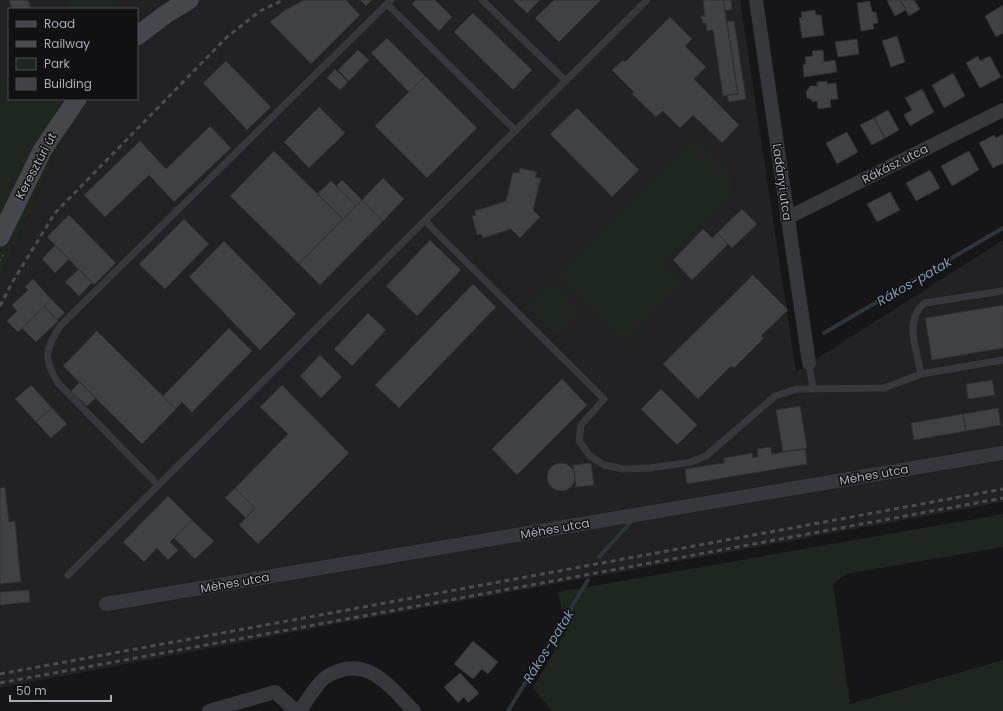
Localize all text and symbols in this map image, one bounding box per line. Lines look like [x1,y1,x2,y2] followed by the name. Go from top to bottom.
[8,8,138,100] legend
[44,15,75,32] text: Road
[44,35,90,52] text: Railway
[44,55,71,72] text: Park
[44,75,92,92] text: Building
[11,130,60,202] street label: Keresztúri út
[859,140,931,187] street label: Rákász utca
[769,142,796,222] street label: Ladányi utca
[873,252,956,311] water label: Rákos-patak
[838,460,910,489] street label: Méhes utca
[519,514,591,543] street label: Méhes utca
[199,568,271,597] street label: Méhes utca
[518,605,579,687] water label: Rákos-patak
[10,677,111,703] scale bar
[16,682,47,699] text: 50 m

